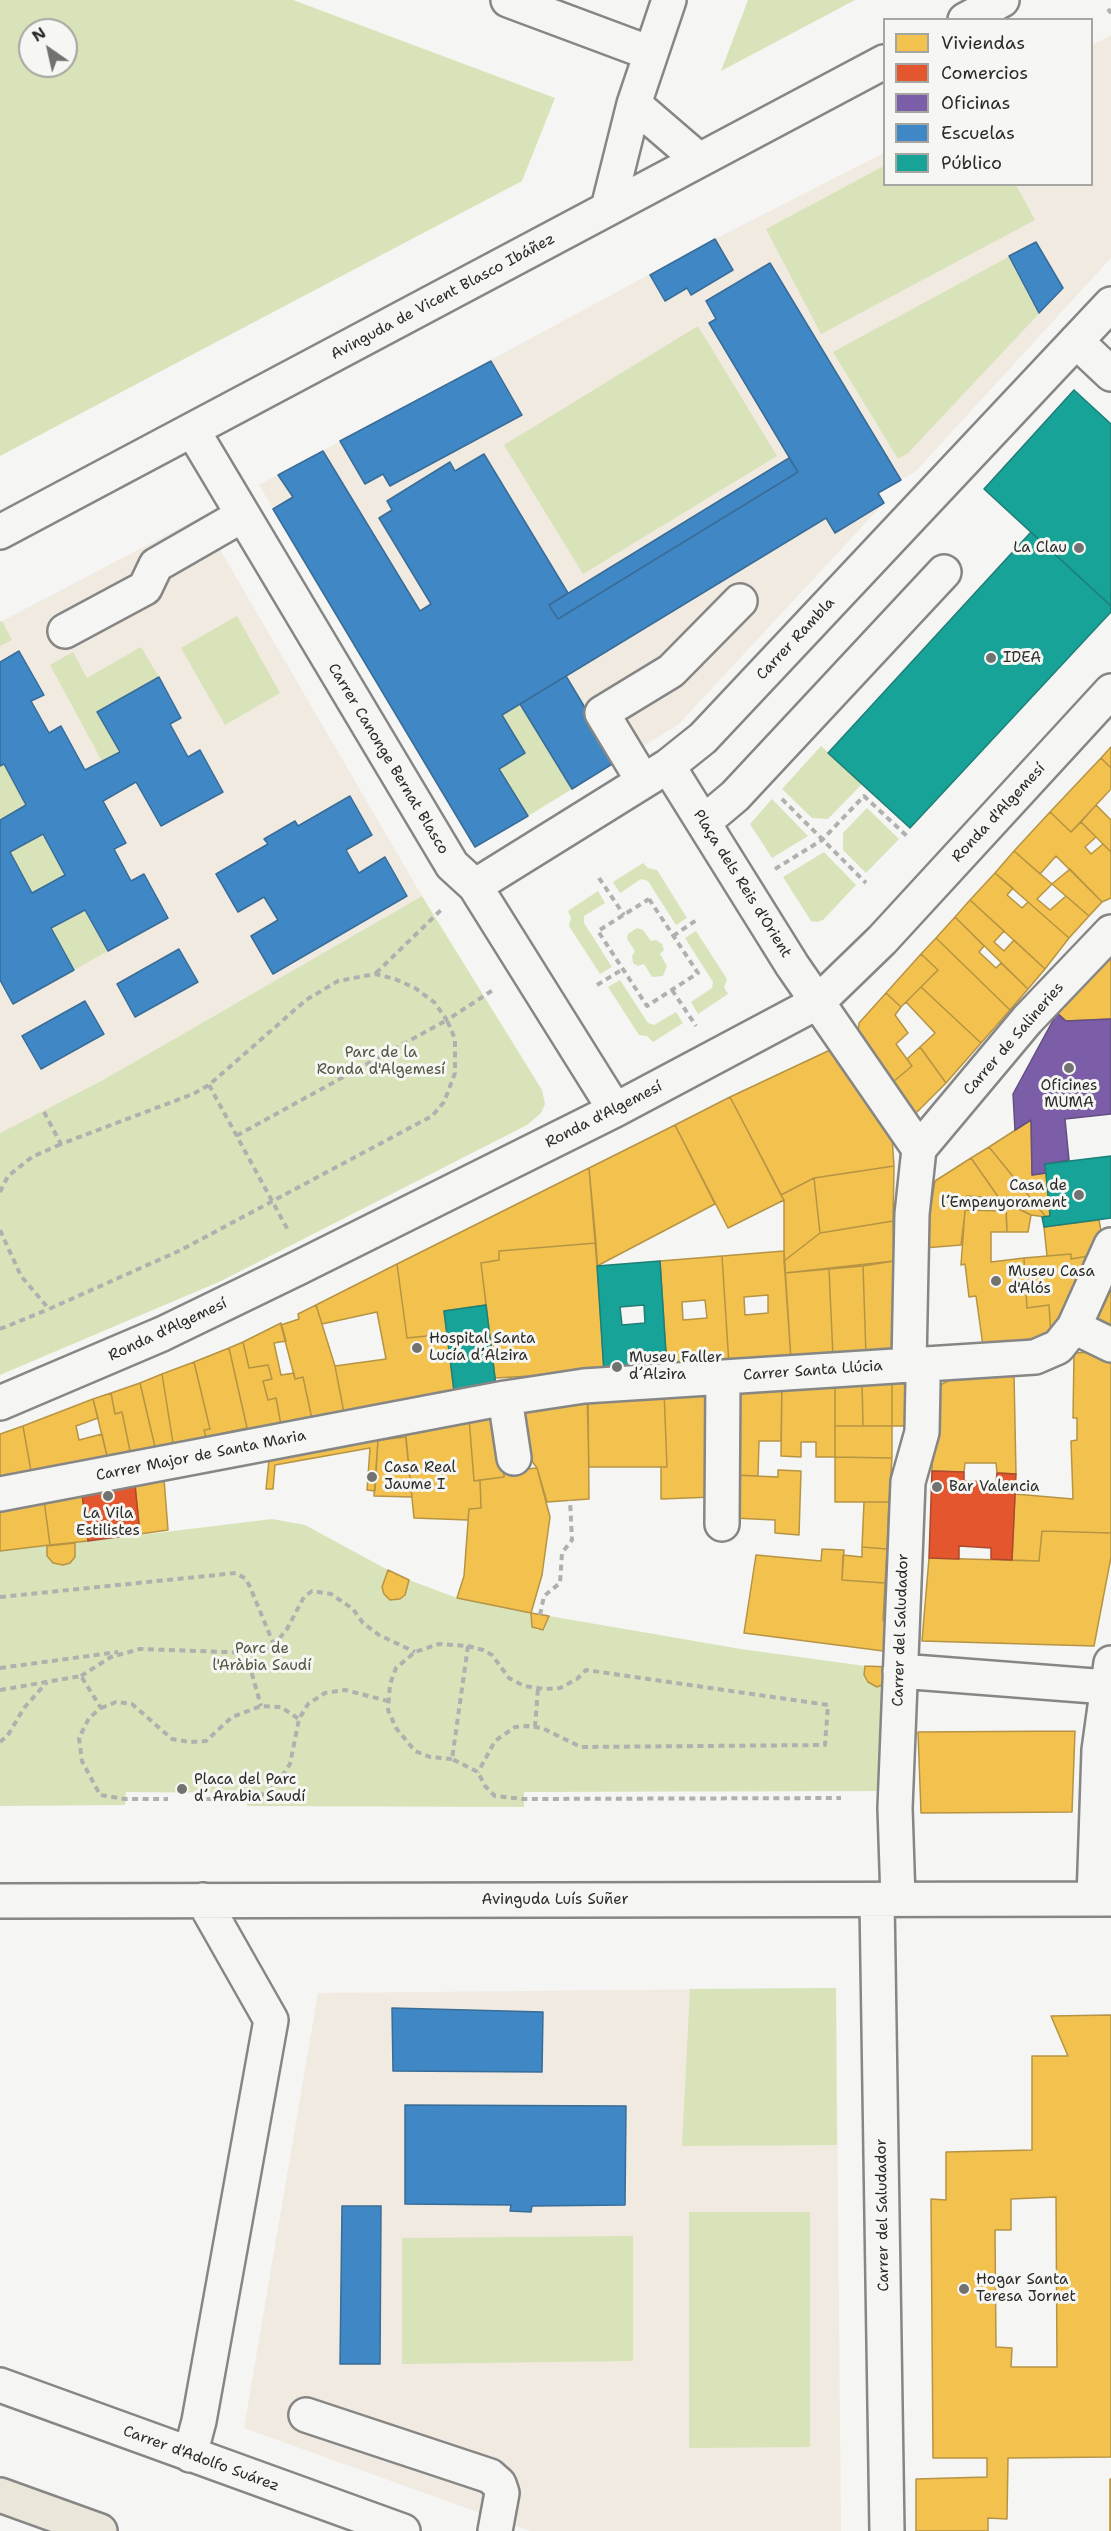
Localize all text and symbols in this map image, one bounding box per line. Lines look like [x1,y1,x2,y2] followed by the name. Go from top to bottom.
[18,18,78,78] north arrow
[883,18,1093,186] legend
[28,22,50,47] text: N
[941,31,1025,55] text: Viviendas
[941,61,1028,85] text: Comercios
[941,91,1010,115] text: Oficinas
[941,121,1015,145] text: Escuelas
[941,151,1002,175] text: Público
[328,230,558,364] street label: Avinguda de Vicent Blasco Ibáñez
[1013,539,1067,557] place label: La Clau
[1072,541,1086,555] marker: La Clau
[753,594,839,684] street label: Carrer Rambla
[1003,649,1041,667] place label: IDEA
[984,651,998,665] marker: IDEA
[324,660,452,858] street label: Carrer Canonge Bernat Blasco
[949,760,1049,866] street label: Ronda d'Algemesí
[689,807,795,961] street label: Plaça dels Reis d'Orient
[960,979,1068,1099] street label: Carrer de Salineries
[317,1044,445,1079] park label: Parc de la Ronda d'Algemesí
[1062,1061,1076,1075] marker: Oficines MUMA
[1041,1077,1097,1112] place label: Oficines MUMA
[543,1078,665,1152] street label: Ronda d'Algemesí
[941,1177,1067,1212] place label: Casa de l´Empenyorament
[1072,1188,1086,1202] marker: Casa de l´Empenyorament
[1008,1263,1095,1298] place label: Museu Casa d'Alós
[989,1274,1003,1288] marker: Museu Casa d'Alós
[106,1295,230,1365] street label: Ronda d'Algemesí
[429,1330,535,1365] place label: Hospital Santa Lucía d´Alzira
[410,1341,424,1355] marker: Hospital Santa Lucía d´Alzira
[629,1349,722,1384] place label: Museu Faller d´Alzira
[743,1357,883,1385] street label: Carrer Santa Llúcia
[610,1360,624,1374] marker: Museu Faller d´Alzira
[94,1427,308,1485] street label: Carrer Major de Santa Maria
[384,1459,456,1494] place label: Casa Real Jaume I
[365,1470,379,1484] marker: Casa Real Jaume I
[949,1478,1039,1496] place label: Bar Valencia
[930,1480,944,1494] marker: Bar Valencia
[101,1489,115,1503] marker: La Vila Estilistes
[76,1505,140,1540] place label: La Vila Estilistes
[889,1553,913,1707] street label: Carrer del Saludador
[212,1640,312,1675] park label: Parc de l'Aràbia Saudí
[194,1771,306,1806] place label: Placa del Parc d´ Arabia Saudí
[175,1782,189,1796] marker: Placa del Parc d´ Arabia Saudí
[481,1891,629,1909] street label: Avinguda Luís Suñer
[873,2138,893,2292] street label: Carrer del Saludador
[976,2271,1076,2306] place label: Hogar Santa Teresa Jornet
[957,2282,971,2296] marker: Hogar Santa Teresa Jornet
[120,2422,282,2496] street label: Carrer d'Adolfo Suárez

